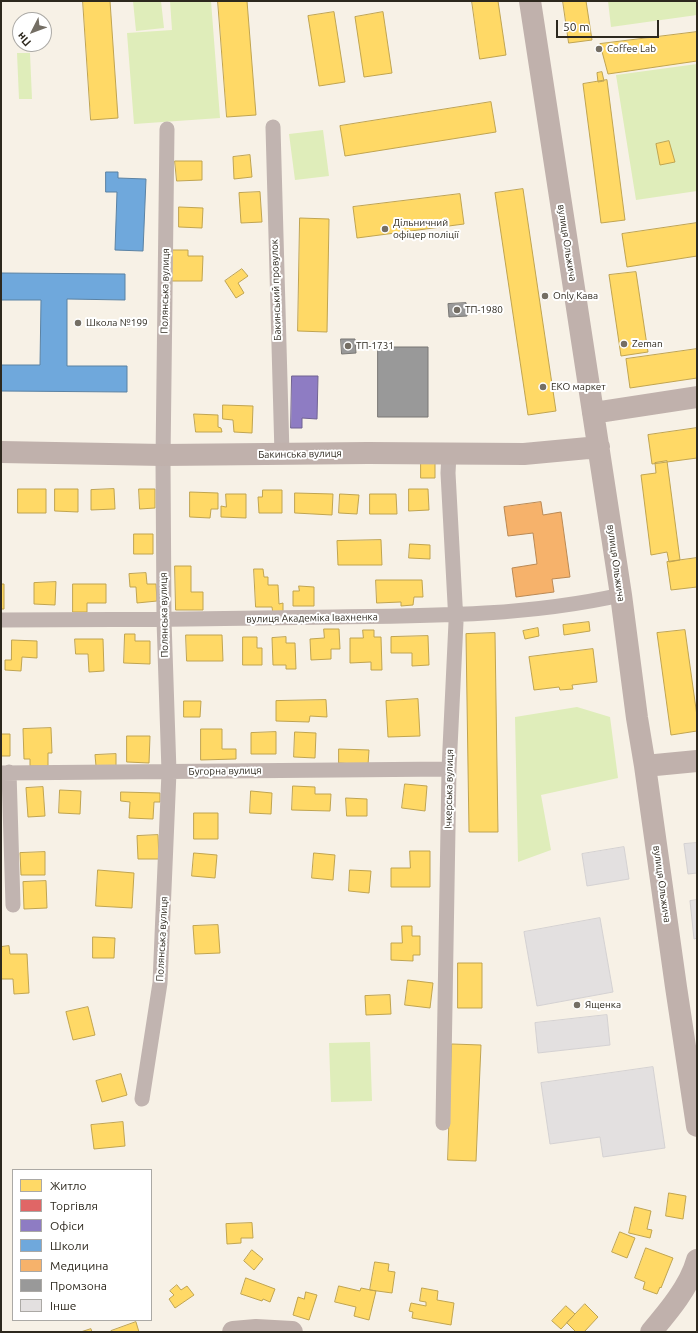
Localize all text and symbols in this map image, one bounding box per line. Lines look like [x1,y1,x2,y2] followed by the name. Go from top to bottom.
[12,12,52,52] north arrow
[558,12,661,38] scale bar
[563,20,590,33] text: 50 m
[15,30,33,49] text: Пн
[607,43,656,55] place label: Coffee Lab
[594,44,604,54] marker: Coffee Lab
[555,204,579,282] street label: вулиця Ольжича
[393,217,459,240] place label: Дільничний офіцер поліції
[380,224,390,234] marker: Дільничний офіцер поліції
[268,239,284,341] street label: Бакинський провулок
[158,248,172,334] street label: Полянська вулиця
[553,290,598,302] place label: Only Кава
[540,291,550,301] marker: Only Кава
[465,304,503,316] place label: ТП-1980
[452,305,462,315] marker: ТП-1980
[86,317,148,329] place label: Школа №199
[73,318,83,328] marker: Школа №199
[632,338,663,350] place label: Zeman
[619,339,629,349] marker: Zeman
[356,340,394,352] place label: ТП-1731
[343,341,353,351] marker: ТП-1731
[551,381,606,393] place label: ЕКО маркет
[538,382,548,392] marker: ЕКО маркет
[258,447,342,461] street label: Бакинська вулиця
[605,524,627,602] street label: вулиця Ольжича
[157,572,171,658] street label: Полянська вулиця
[246,611,378,625] street label: вулиця Академіка Івахненка
[442,749,456,829] street label: Ічкерська вулиця
[188,764,262,778] street label: Бугорна вулиця
[651,845,673,923] street label: вулиця Ольжича
[154,896,170,982] street label: Полянська вулиця
[585,999,621,1011] place label: Ященка
[572,1000,582,1010] marker: Ященка
[12,1169,152,1321] legend
[50,1179,87,1192] text: Житло
[50,1199,98,1212] text: Торгівля
[50,1219,84,1232] text: Офіси
[50,1239,89,1252] text: Школи
[50,1259,108,1272] text: Медицина
[50,1279,107,1292] text: Промзона
[50,1299,76,1312] text: Інше

